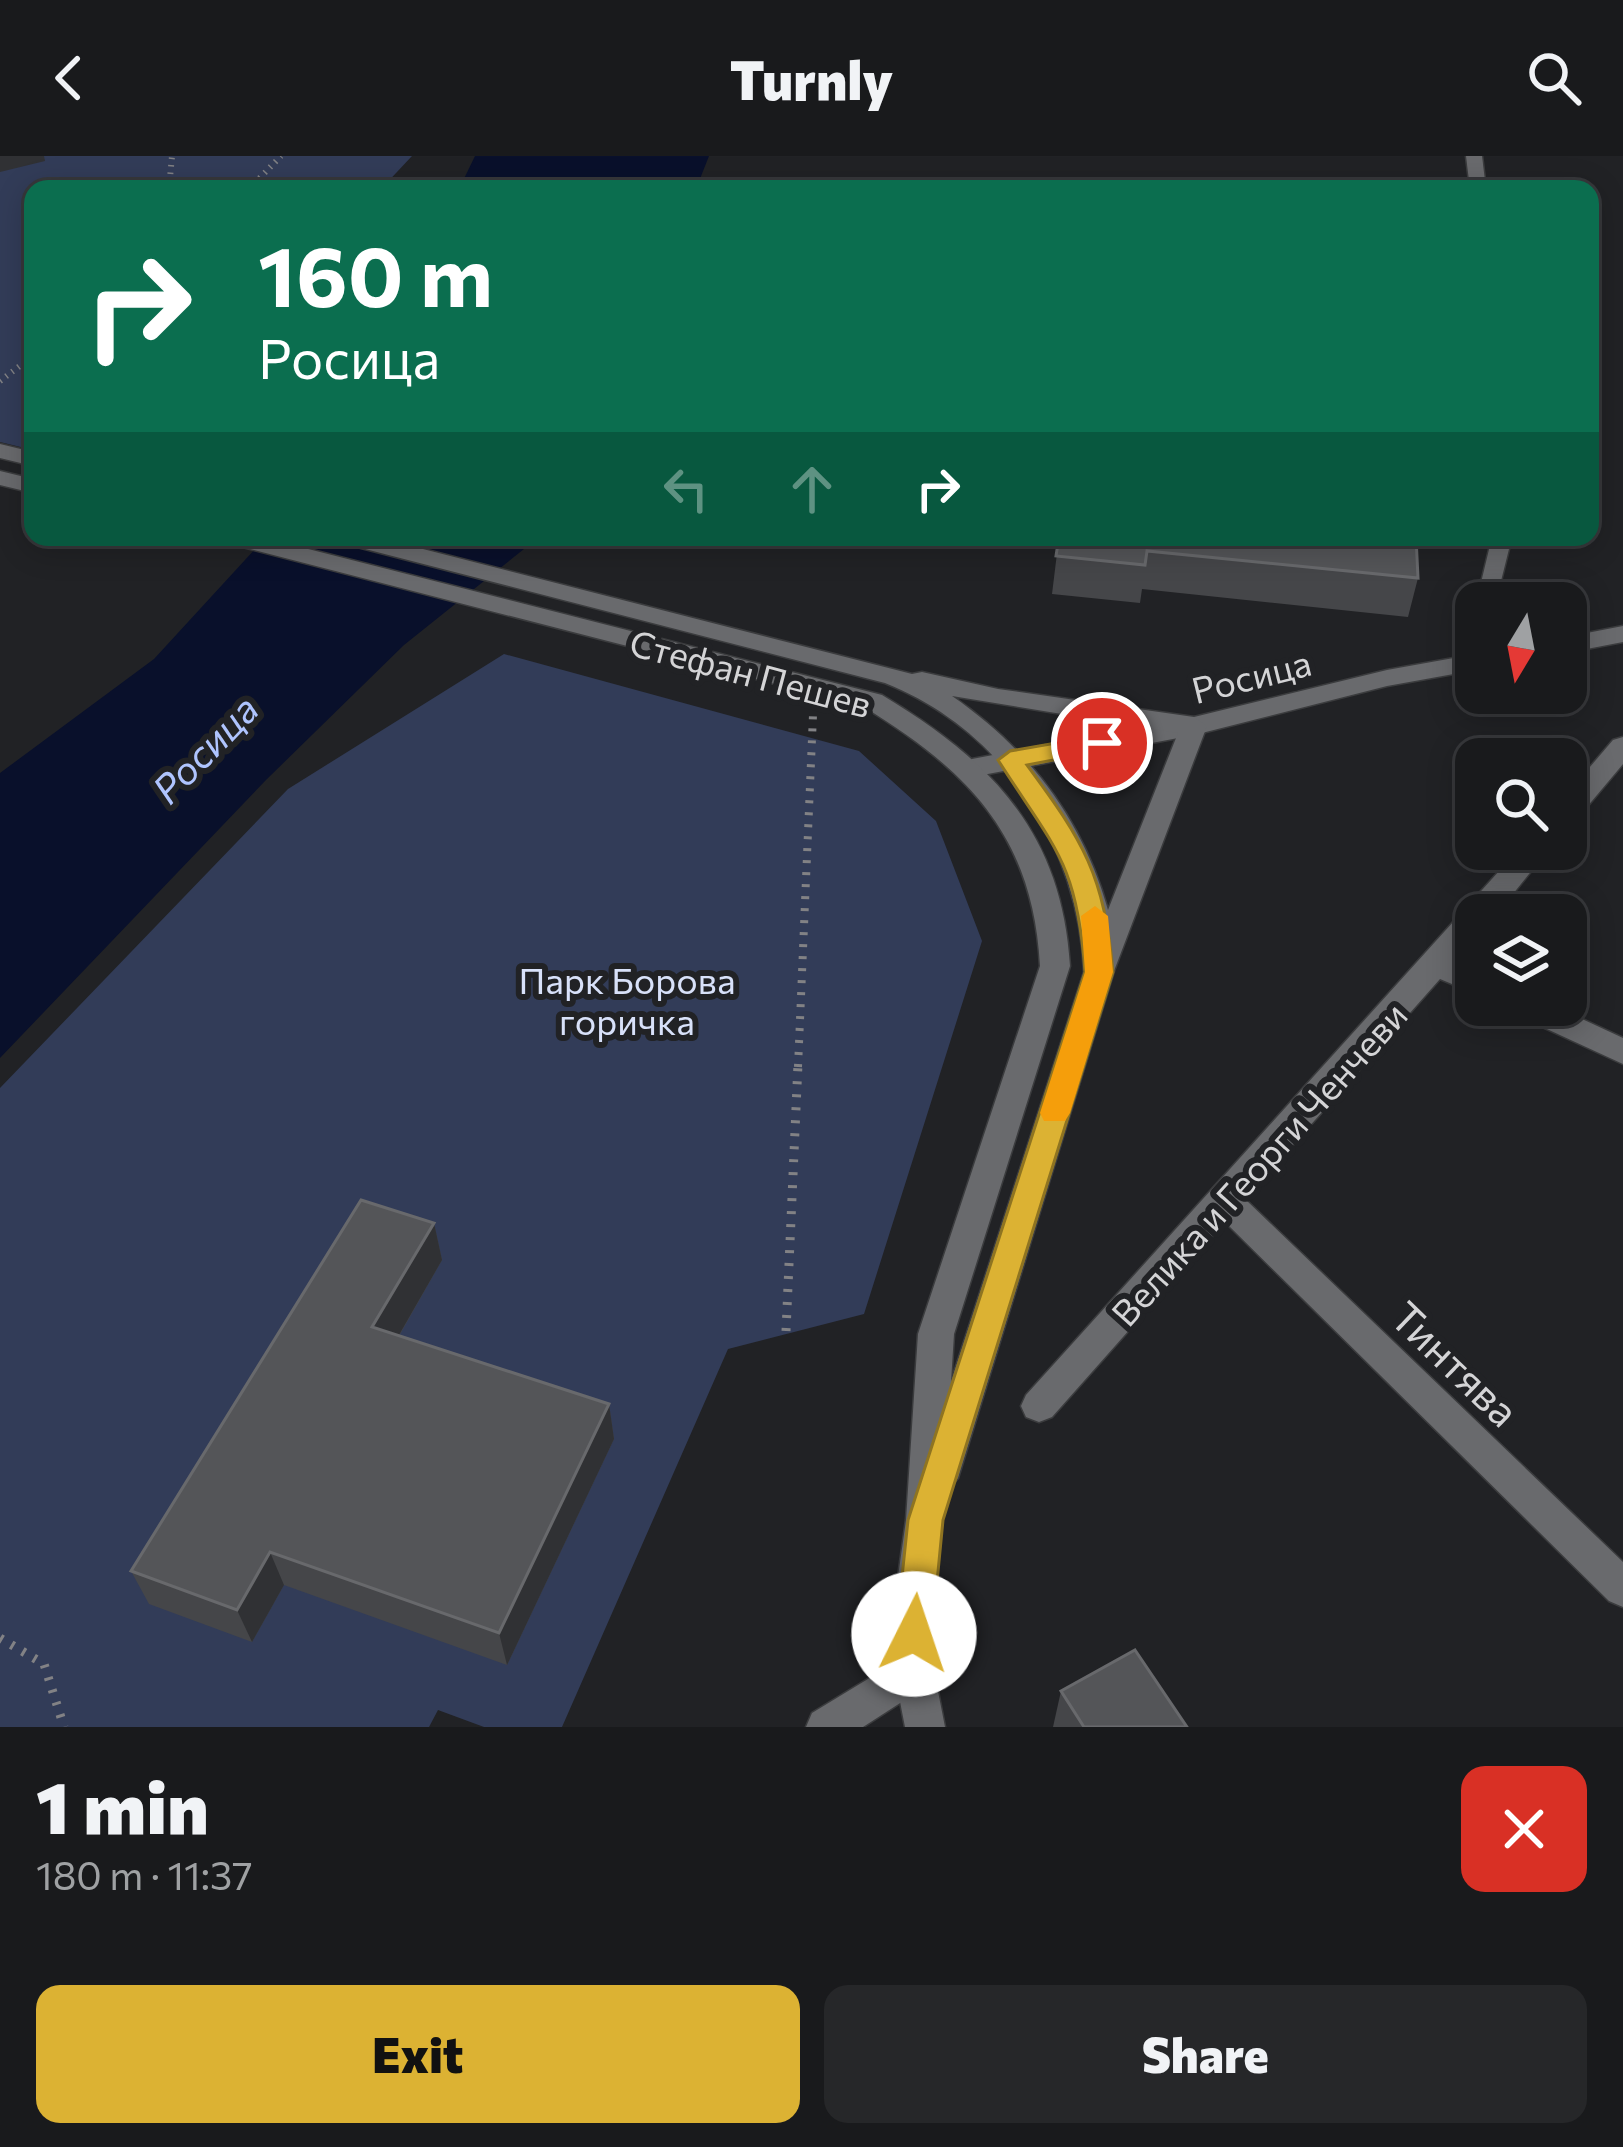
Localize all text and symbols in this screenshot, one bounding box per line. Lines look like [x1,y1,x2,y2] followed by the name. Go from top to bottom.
[36,45,102,111] icon: back
[730,45,893,111] text: Turnly
[1521,45,1587,111] icon: search
[258,222,493,324] text: 160 m
[60,228,216,384] icon: right
[258,324,440,390] text: Росица
[653,456,719,522] icon: left
[779,456,845,522] icon: ahead
[905,456,971,522] icon: right
[1455,582,1587,714] north arrow
[1455,582,1587,1026] map controls
[625,619,877,725] street label: Стефан Пешев
[1187,639,1315,711] street label: Росица
[141,684,267,812] water label: Росица
[1051,692,1153,794] pin
[1069,710,1135,776] icon: arrive
[1455,738,1587,870] button: search
[1455,894,1587,1026] button: layers
[518,957,736,1042] park label: Парк Борова горичка
[1101,992,1415,1334] street label: Велика и Георги Ченчеви
[1381,1290,1531,1436] street label: Тинтява
[851,1571,977,1697] position arrow
[36,1761,209,1849] text: 1 min
[1461,1766,1587,1892] button: close
[36,1850,253,1898] text: 180 m · 11:37
[36,1985,800,2123] button: Exit
[824,1985,1587,2123] button: Share

